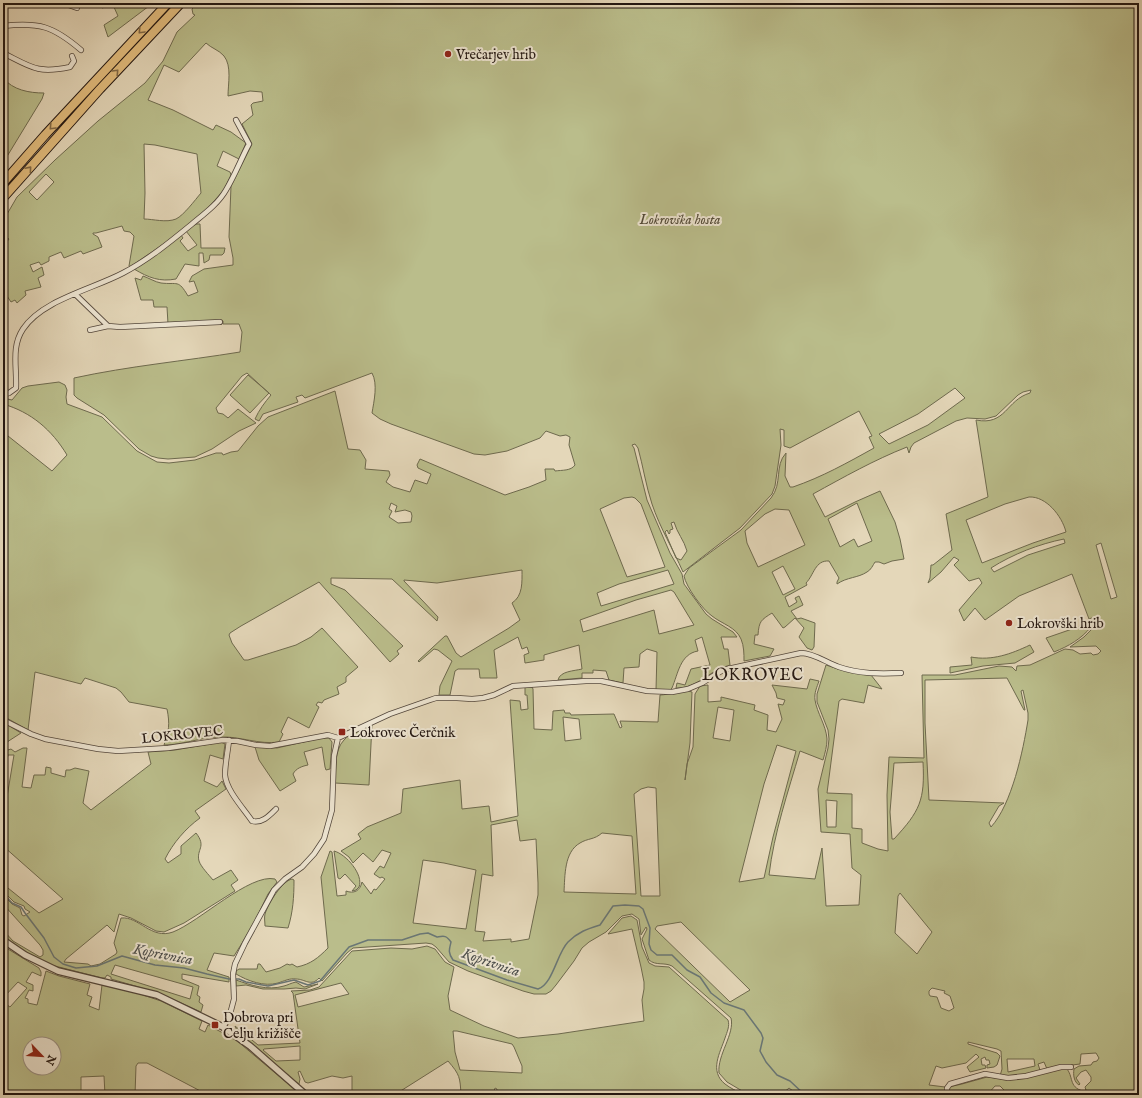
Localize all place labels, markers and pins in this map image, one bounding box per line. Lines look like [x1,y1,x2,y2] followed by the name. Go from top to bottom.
[455,46,536,64] place label: Vrečarjev hrib
[443,49,453,59] marker: Vrečarjev hrib
[1017,615,1104,633] place label: Lokrovški hrib
[1004,618,1014,628] marker: Lokrovški hrib
[350,723,456,742] place label: Lokrovec Čerčnik
[337,727,347,737] marker: Lokrovec Čerčnik
[223,1009,301,1043] place label: Dobrova pri Celju križišče
[210,1020,220,1030] marker: Dobrova pri Celju križišče

